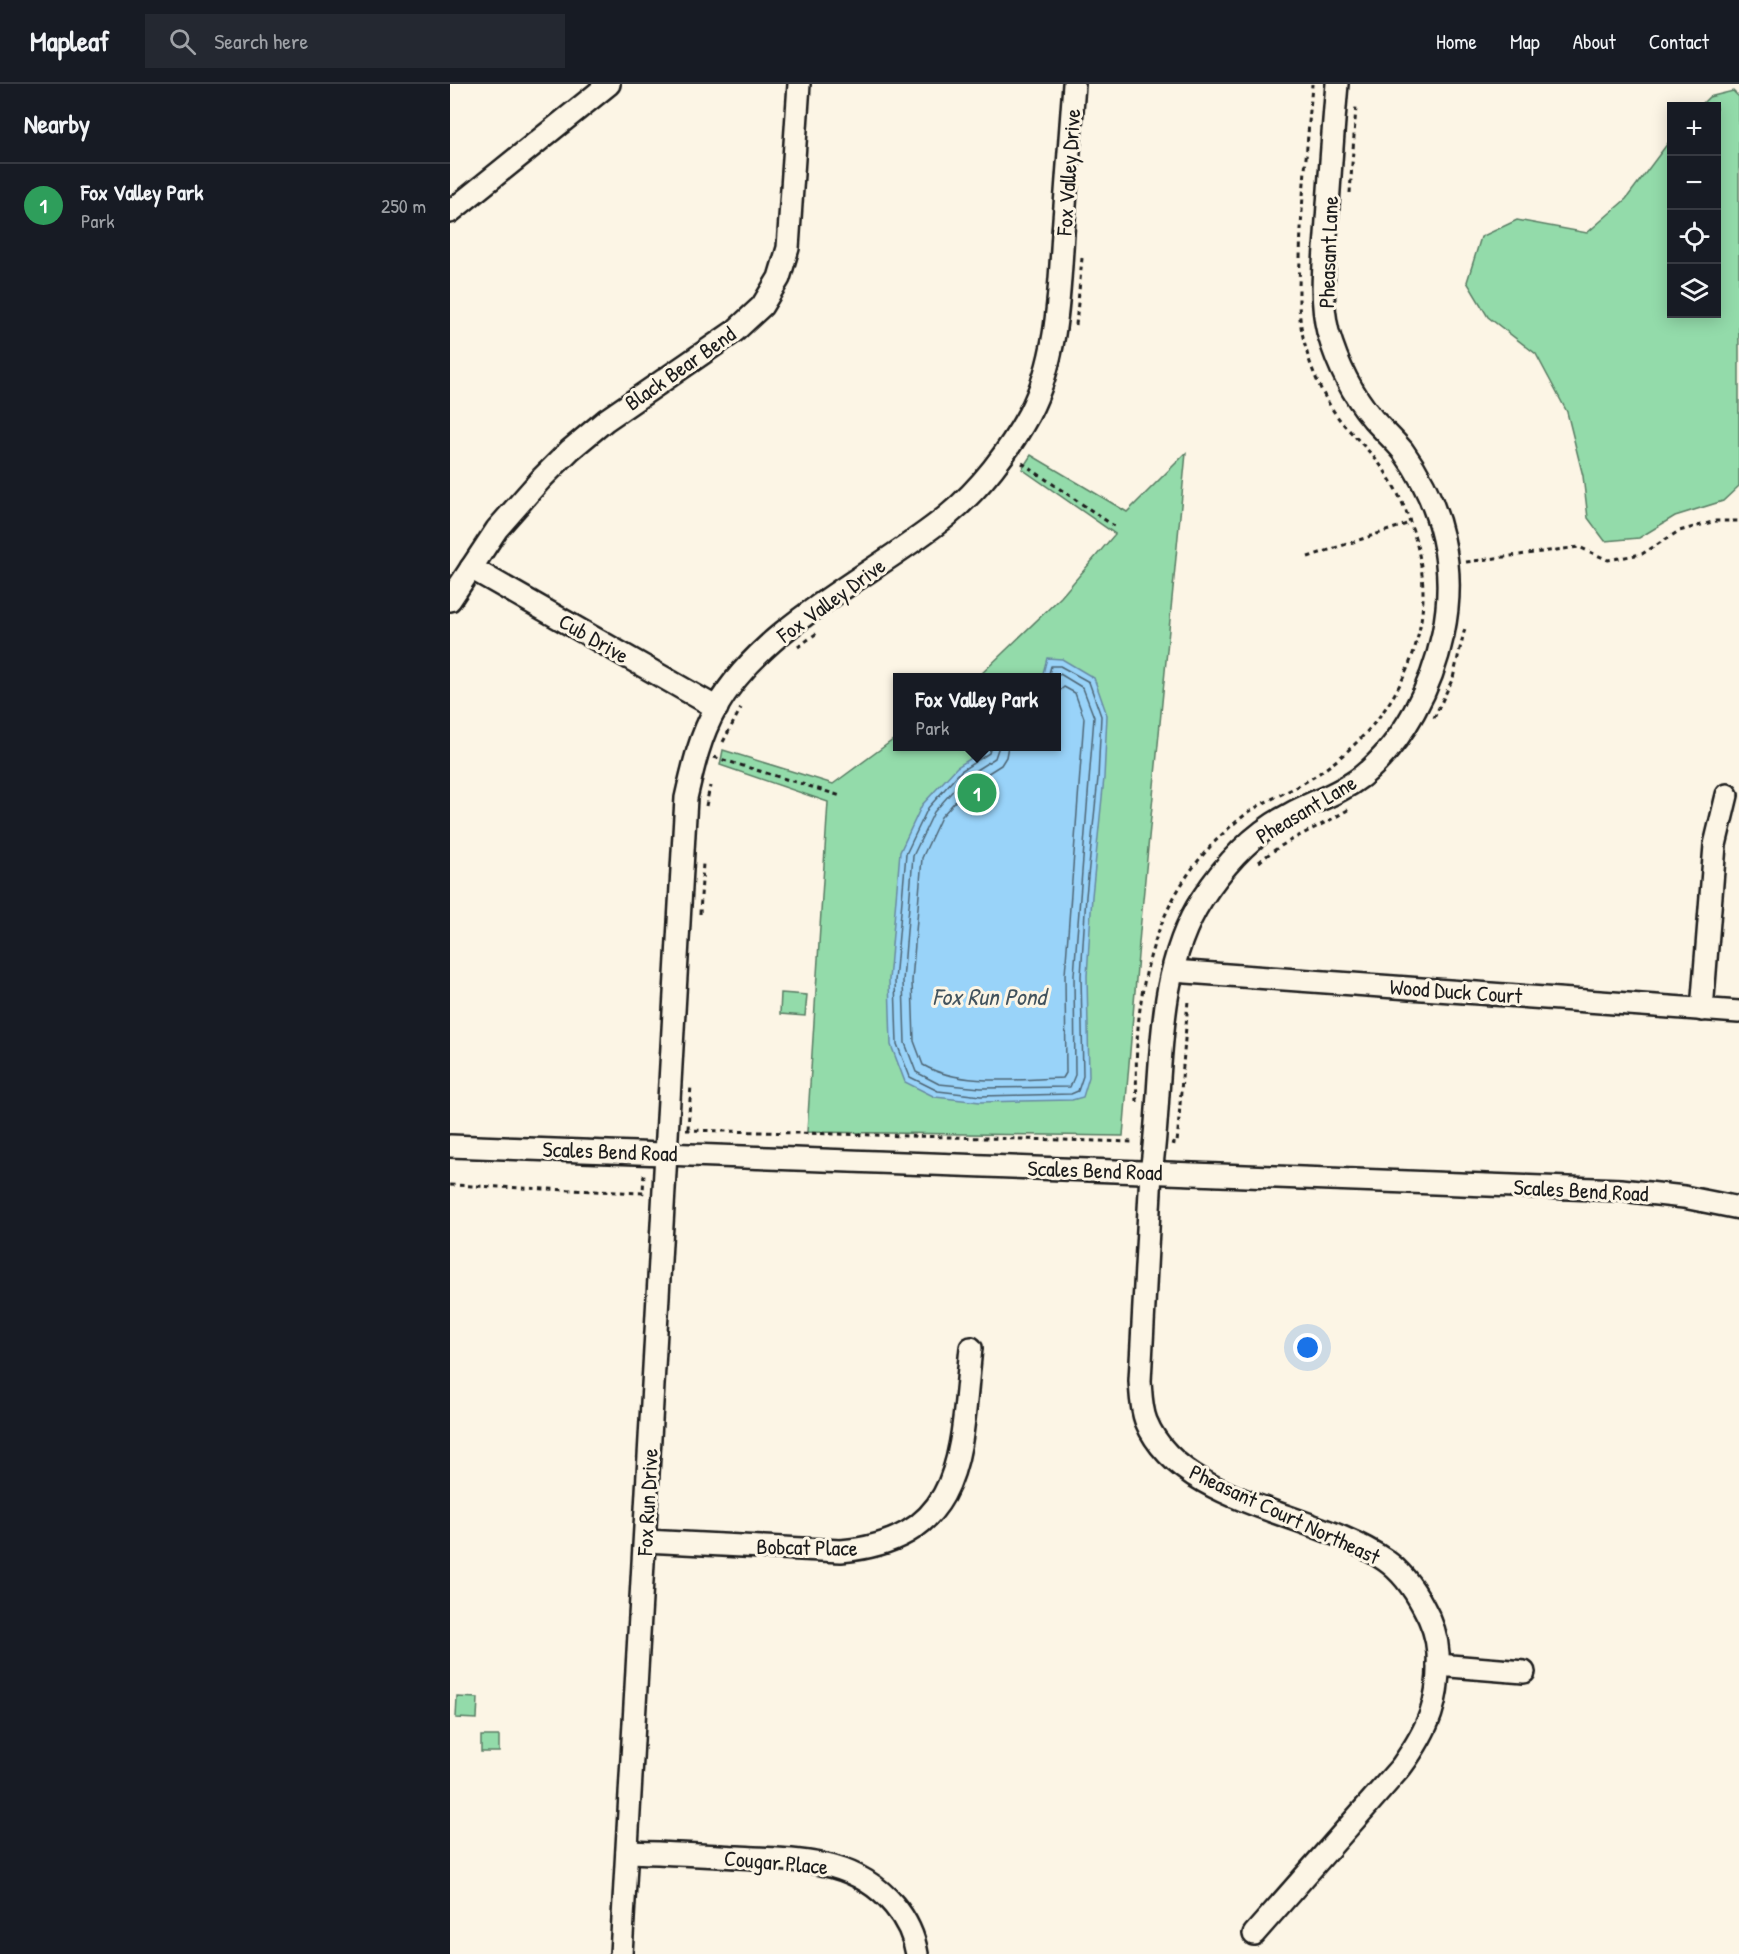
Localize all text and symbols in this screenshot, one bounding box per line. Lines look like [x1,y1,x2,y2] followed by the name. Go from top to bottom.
[145,14,565,68] search box
[30,22,109,60] text: Mapleaf
[166,25,199,58] icon: search
[214,26,308,56] text: Search here
[1436,27,1477,56] text: Home
[1510,27,1540,56] text: Map
[1573,27,1616,56] text: About
[1649,27,1709,56] text: Contact
[1667,102,1721,318] map controls
[1667,102,1721,156] button: +
[24,106,90,141] text: Nearby
[1049,107,1087,237] street label: Fox Valley Drive
[1667,156,1721,210] button: −
[81,177,203,207] text: Fox Valley Park
[40,192,47,219] text: 1
[381,192,426,219] text: 250 m
[1311,195,1345,309] street label: Pheasant Lane
[81,207,114,234] text: Park
[1667,210,1721,264] button: locate
[1667,264,1721,318] button: layers
[619,319,742,417] street label: Black Bear Bend
[770,550,891,650] street label: Fox Valley Drive
[553,606,635,670] street label: Cub Drive
[893,673,1061,751] popup
[916,684,1038,714] text: Fox Valley Park
[916,714,949,741] text: Park
[1250,767,1362,851] street label: Pheasant Lane
[958,770,996,816] pin: 1
[1389,971,1524,1011] street label: Wood Duck Court
[932,980,1049,1012] water label: Fox Run Pond
[542,1134,678,1168] street label: Scales Bend Road
[1027,1153,1163,1187] street label: Scales Bend Road
[1513,1171,1650,1209] street label: Scales Bend Road
[1293,1333,1322,1362] your location
[629,1447,665,1557] street label: Fox Run Drive
[1185,1457,1386,1572] street label: Pheasant Court Northeast
[756,1531,858,1563] street label: Bobcat Place
[723,1843,829,1881] street label: Cougar Place

